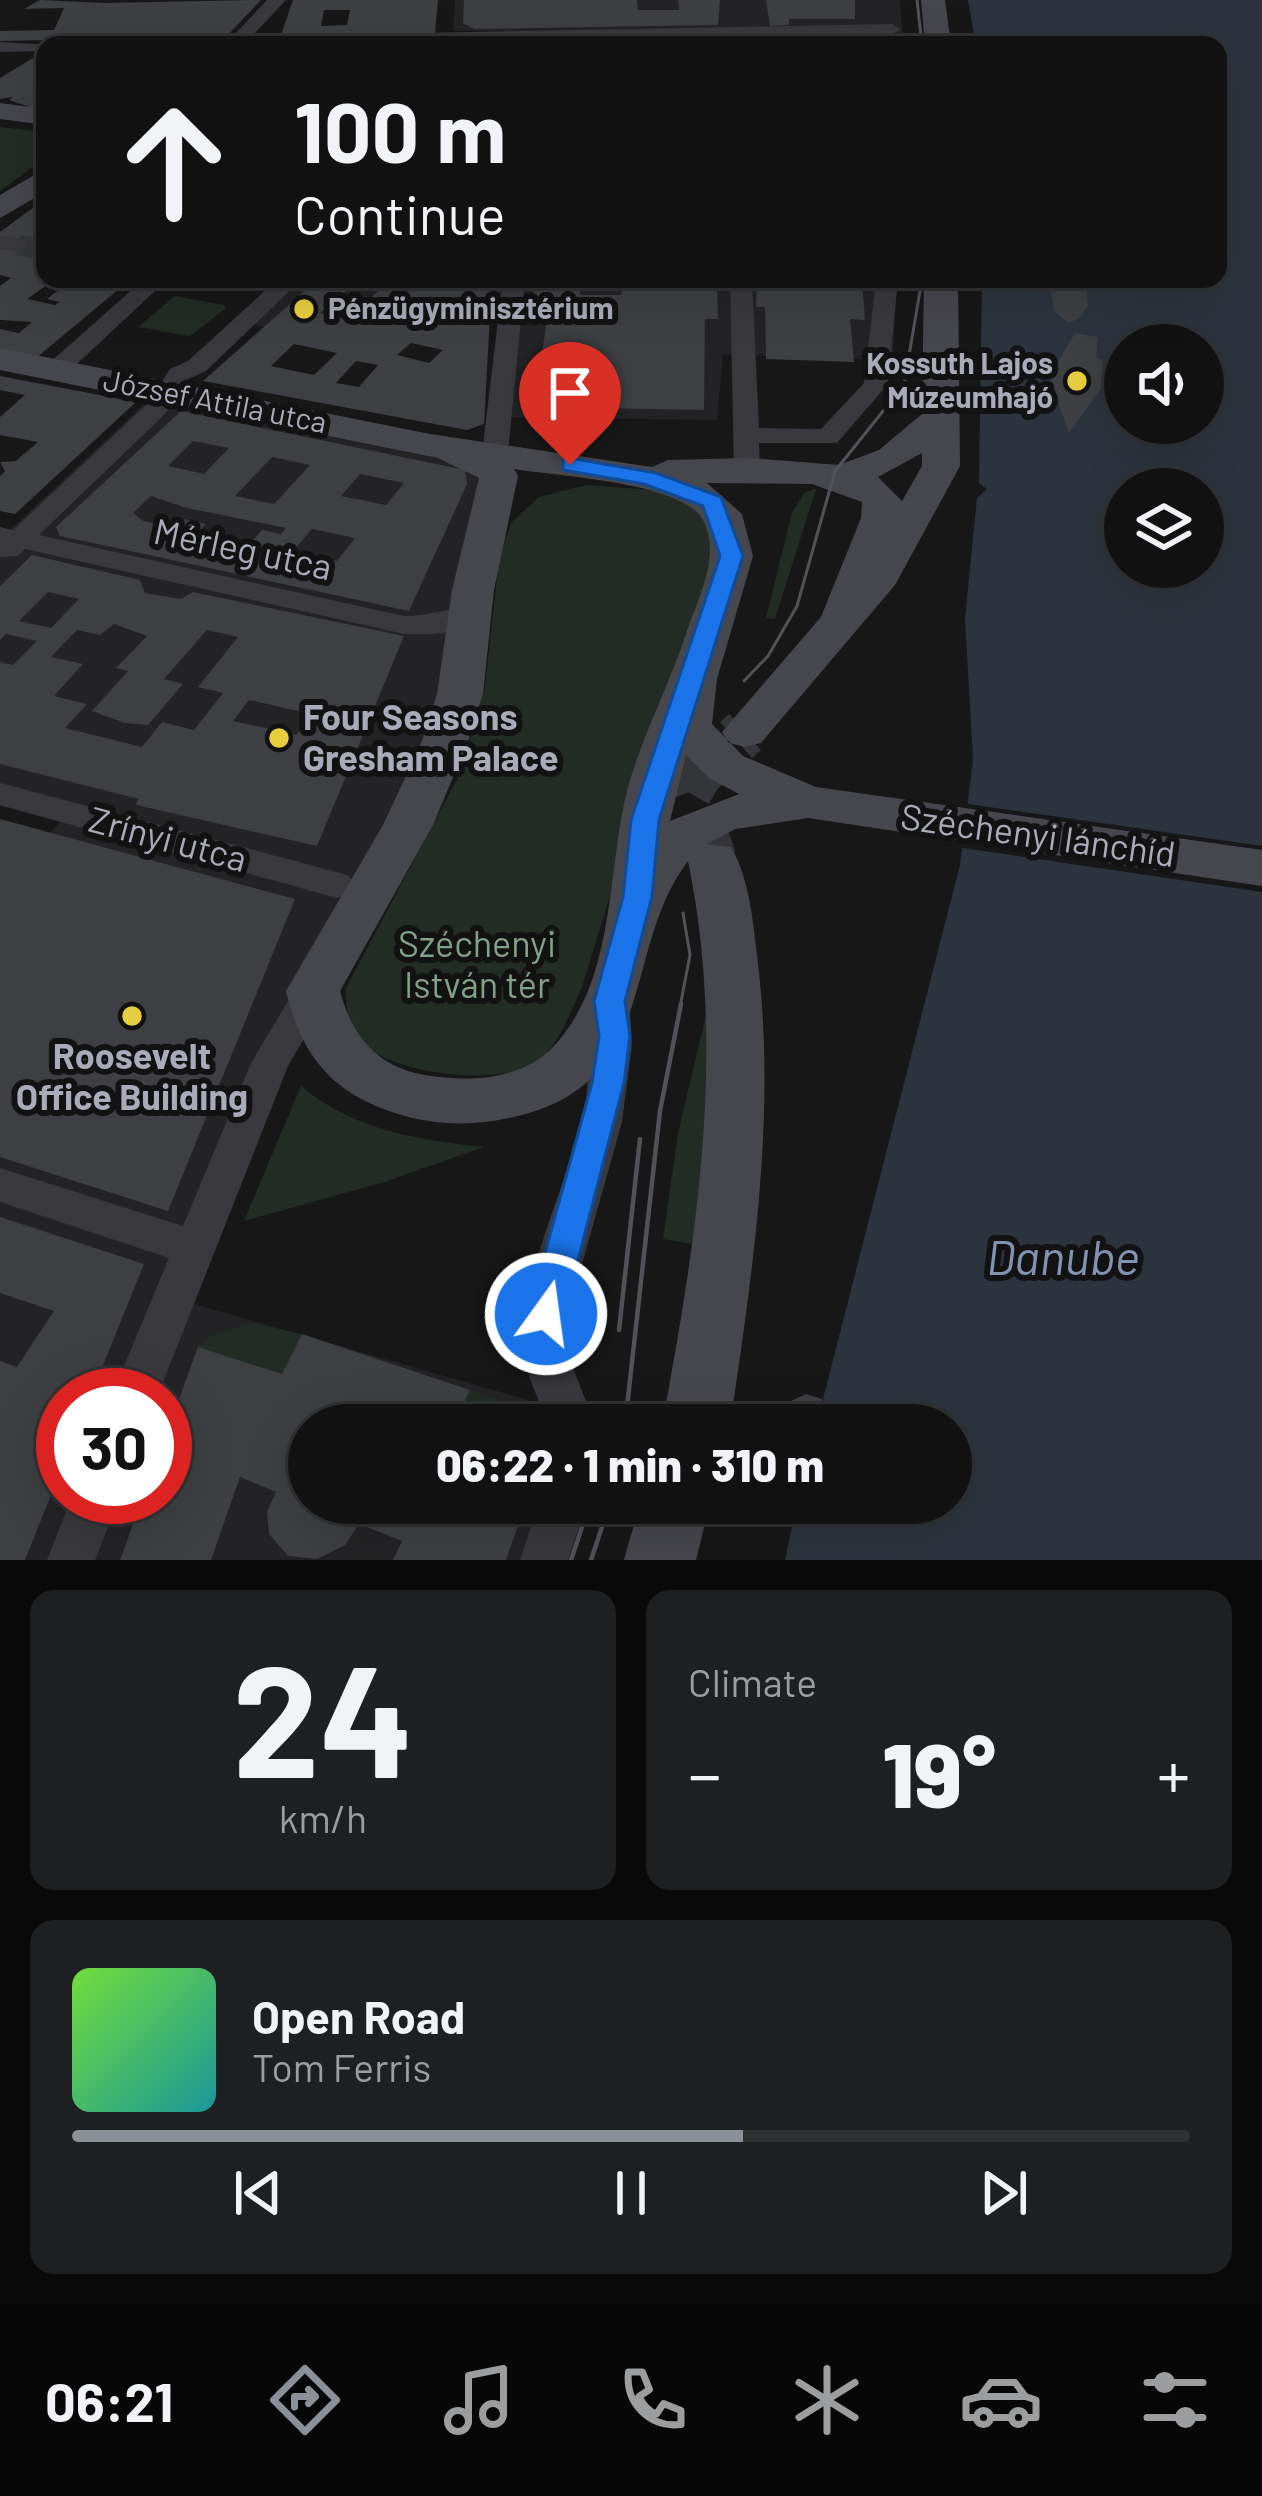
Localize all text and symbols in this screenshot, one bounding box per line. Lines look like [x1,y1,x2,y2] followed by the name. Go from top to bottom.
[294,79,506,180] text: 100 m
[96,84,252,240] icon: ahead
[294,181,506,246] text: Continue
[328,289,613,325] place label: Pénzügyminisztérium
[291,296,317,322] marker: Pénzügyminisztérium
[1104,324,1224,588] map controls
[1104,324,1224,444] button: sound
[519,342,621,465] pin
[866,344,1053,414] place label: Kossuth Lajos Múzeumhajó
[537,360,603,426] icon: arrive
[101,361,330,439] street label: József Attila utca
[1064,368,1090,394] marker: Kossuth Lajos Múzeumhajó
[1104,468,1224,588] button: layers
[150,508,336,587] street label: Mérleg utca
[303,694,559,778] place label: Four Seasons Gresham Palace
[266,725,292,751] marker: Four Seasons Gresham Palace
[898,793,1178,874] street label: Széchenyi lánchíd
[85,796,252,879] street label: Zrínyi utca
[398,921,556,1005] park label: Széchenyi István tér
[119,1003,145,1029] marker: Roosevelt Office Building
[16,1033,248,1117] place label: Roosevelt Office Building
[986,1227,1140,1285] water label: Danube
[483,1251,609,1377] position arrow
[36,1368,192,1524] speed limit sign: 30
[436,1437,824,1491] text: 06:22 · 1 min · 310 m
[232,1622,414,1809] text: 24
[688,1658,817,1705] text: Climate
[882,1718,996,1826] text: 19°
[688,1733,721,1812] text: −
[1157,1733,1190,1812] text: +
[279,1794,367,1841] text: km/h
[252,1989,465,2043] text: Open Road
[252,2043,431,2090] text: Tom Ferris
[225,2160,291,2226] icon: previous
[598,2160,664,2226] icon: pause
[971,2160,1037,2226] icon: next
[263,2358,347,2442] icon: directions
[437,2358,521,2442] icon: music
[611,2358,695,2442] icon: phone
[785,2358,869,2442] icon: climate
[959,2358,1043,2442] icon: car
[1133,2358,1217,2442] icon: filters
[45,2368,173,2433] text: 06:21

